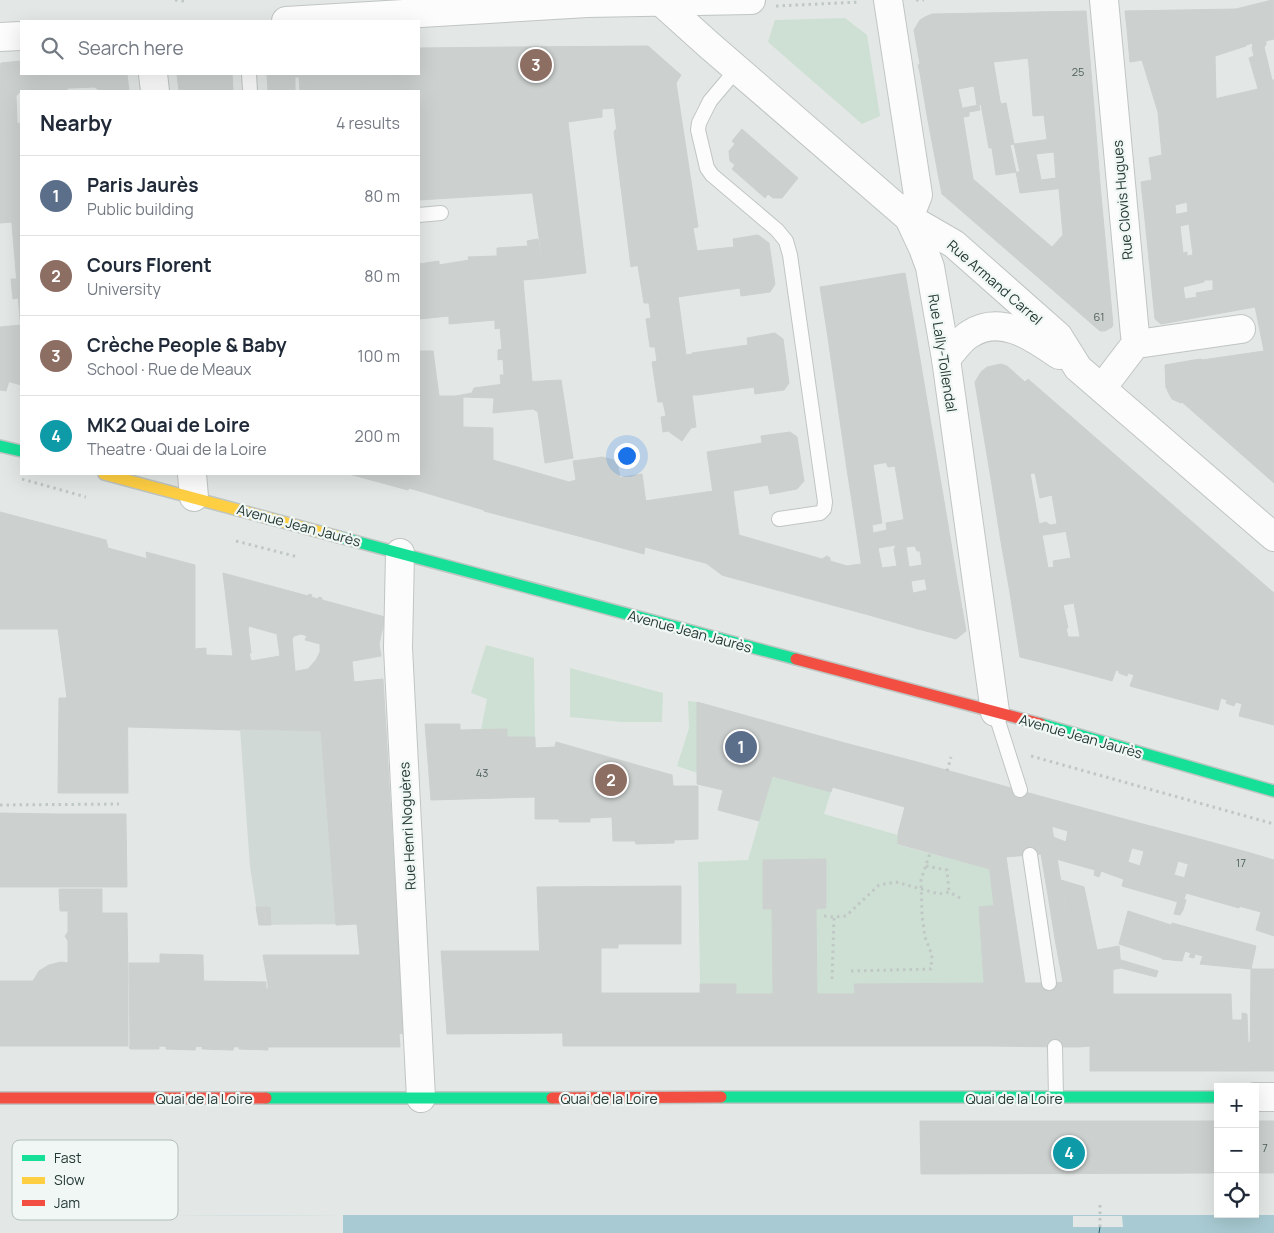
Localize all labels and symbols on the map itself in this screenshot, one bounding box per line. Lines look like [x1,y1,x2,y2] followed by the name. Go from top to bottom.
[520,46,552,84] pin: 3
[1072,64,1084,79] house number: 25
[1107,139,1137,261] street label: Rue Clovis Hugues
[943,235,1047,329] street label: Rue Armand Carrel
[924,293,962,413] street label: Rue Lally-Tollendal
[1094,309,1104,324] house number: 61
[614,443,640,469] your location
[235,499,363,551] street label: Avenue Jean Jaurès
[626,605,754,657] street label: Avenue Jean Jaurès
[1017,709,1145,763] street label: Avenue Jean Jaurès
[725,728,757,766] pin: 1
[394,761,420,891] street label: Rue Henri Noguères
[595,761,627,799] pin: 2
[476,765,488,780] house number: 43
[1236,855,1246,870] house number: 17
[155,1089,253,1108] street label: Quai de la Loire
[560,1089,658,1108] street label: Quai de la Loire
[965,1089,1063,1108] street label: Quai de la Loire
[1053,1134,1085,1172] pin: 4
[12,1140,178,1220] legend
[1262,1140,1268,1155] house number: 7
[54,1148,82,1167] text: Fast
[54,1170,85,1189] text: Slow
[54,1193,80,1212] text: Jam

